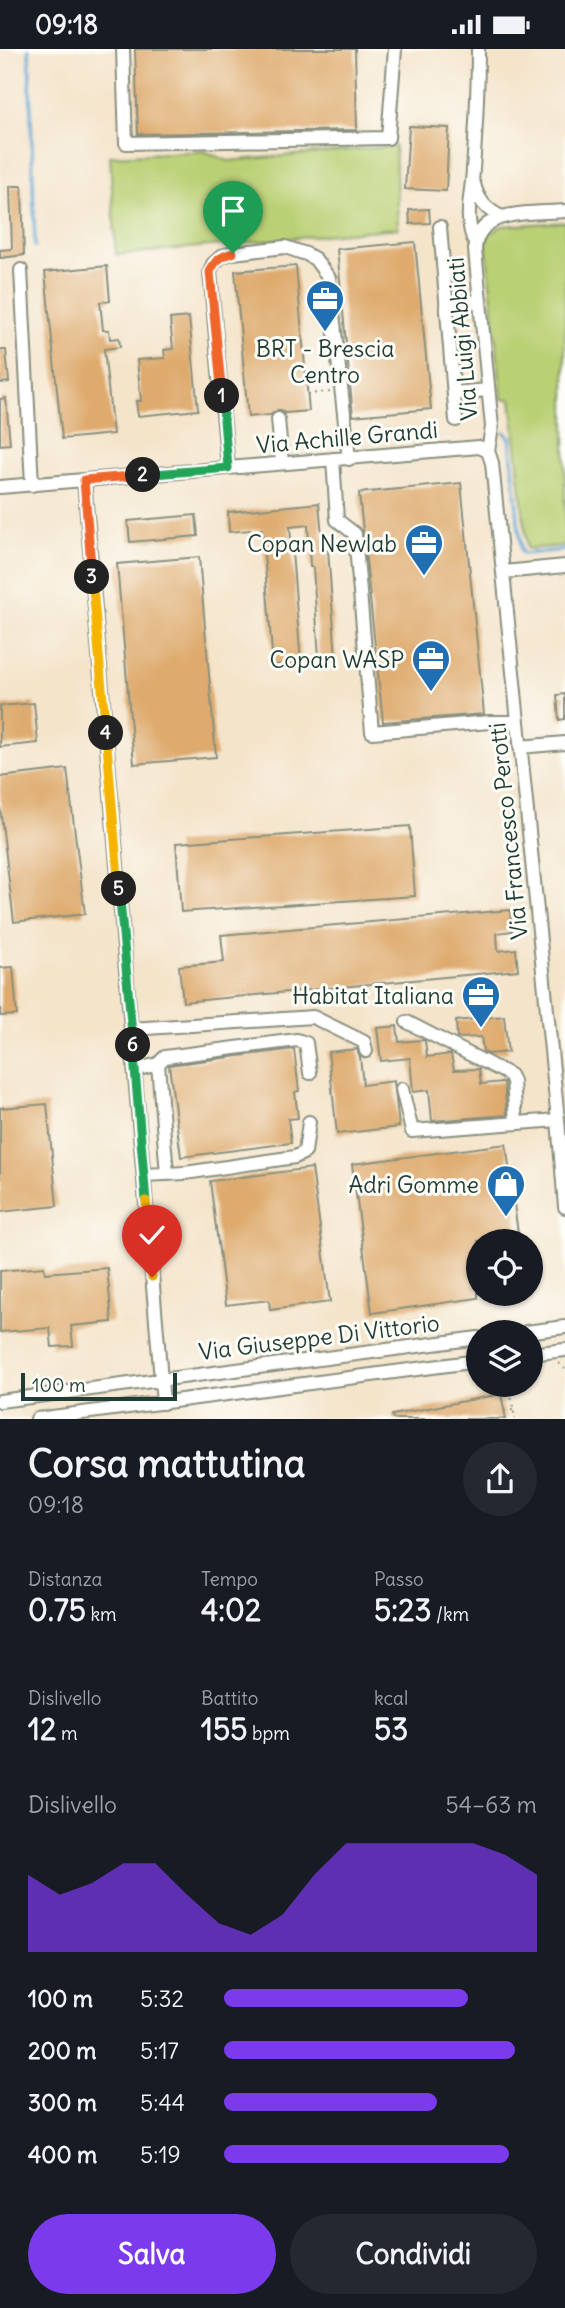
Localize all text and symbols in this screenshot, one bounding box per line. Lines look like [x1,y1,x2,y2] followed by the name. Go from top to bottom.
[35,8,98,41] text: 09:18
[203,181,263,253] pin
[214,192,252,230] icon: arrive
[440,256,484,422] street label: Via Luigi Abbiati
[304,278,346,333] office icon: BRT - Brescia Centro
[256,334,394,389] place label: BRT - Brescia Centro
[204,379,240,413] pin: 1
[218,383,225,407] text: 1
[255,415,439,459] street label: Via Achille Grandi
[125,457,160,493] pin: 2
[137,462,148,486] text: 2
[403,522,445,577] office icon: Copan Newlab
[247,529,397,558] place label: Copan Newlab
[74,559,110,595] pin: 3
[86,564,97,588] text: 3
[410,638,452,693] office icon: Copan WASP
[269,645,404,674] place label: Copan WASP
[88,715,124,751] pin: 4
[100,720,111,744] text: 4
[482,721,534,941] street label: Via Francesco Perotti
[102,871,136,907] pin: 5
[113,876,124,900] text: 5
[460,974,502,1029] office icon: Habitat Italiana
[292,981,454,1010] place label: Habitat Italiana
[116,1027,150,1063] pin: 6
[127,1032,138,1056] text: 6
[485,1163,527,1218] shop icon: Adri Gomme
[348,1170,479,1199] place label: Adri Gomme
[122,1205,182,1277] pin
[133,1216,171,1254] icon: check
[466,1229,543,1397] map controls
[466,1229,543,1306] button: locate
[197,1308,441,1366] street label: Via Giuseppe Di Vittorio
[466,1320,543,1397] button: layers
[21,1370,177,1402] scale bar
[32,1373,86,1397] text: 100 m
[28,1440,305,1487] text: Corsa mattutina
[463,1442,537,1516] button: share
[28,1490,84,1519] text: 09:18
[28,1567,102,1591] text: Distanza
[201,1567,258,1591] text: Tempo
[374,1567,424,1591] text: Passo
[28,1591,86,1629] text: 0.75
[201,1591,261,1629] text: 4:02
[374,1591,432,1629] text: 5:23
[86,1602,117,1626] text: km
[432,1602,469,1626] text: /km
[28,1686,102,1710] text: Dislivello
[201,1686,258,1710] text: Battito
[374,1686,408,1710] text: kcal
[28,1710,56,1748] text: 12
[201,1710,247,1748] text: 155
[374,1710,408,1748] text: 53
[56,1721,78,1745] text: m
[247,1721,290,1745] text: bpm
[28,1790,117,1819] text: Dislivello
[445,1790,537,1819] text: 54–63 m
[28,1984,93,2013] text: 100 m
[140,1984,184,2013] text: 5:32
[28,2036,97,2065] text: 200 m
[140,2036,179,2065] text: 5:17
[28,2088,97,2117] text: 300 m
[140,2088,185,2117] text: 5:44
[28,2140,97,2169] text: 400 m
[140,2140,181,2169] text: 5:19
[28,2214,276,2294] button: Salva
[290,2214,537,2294] button: Condividi

